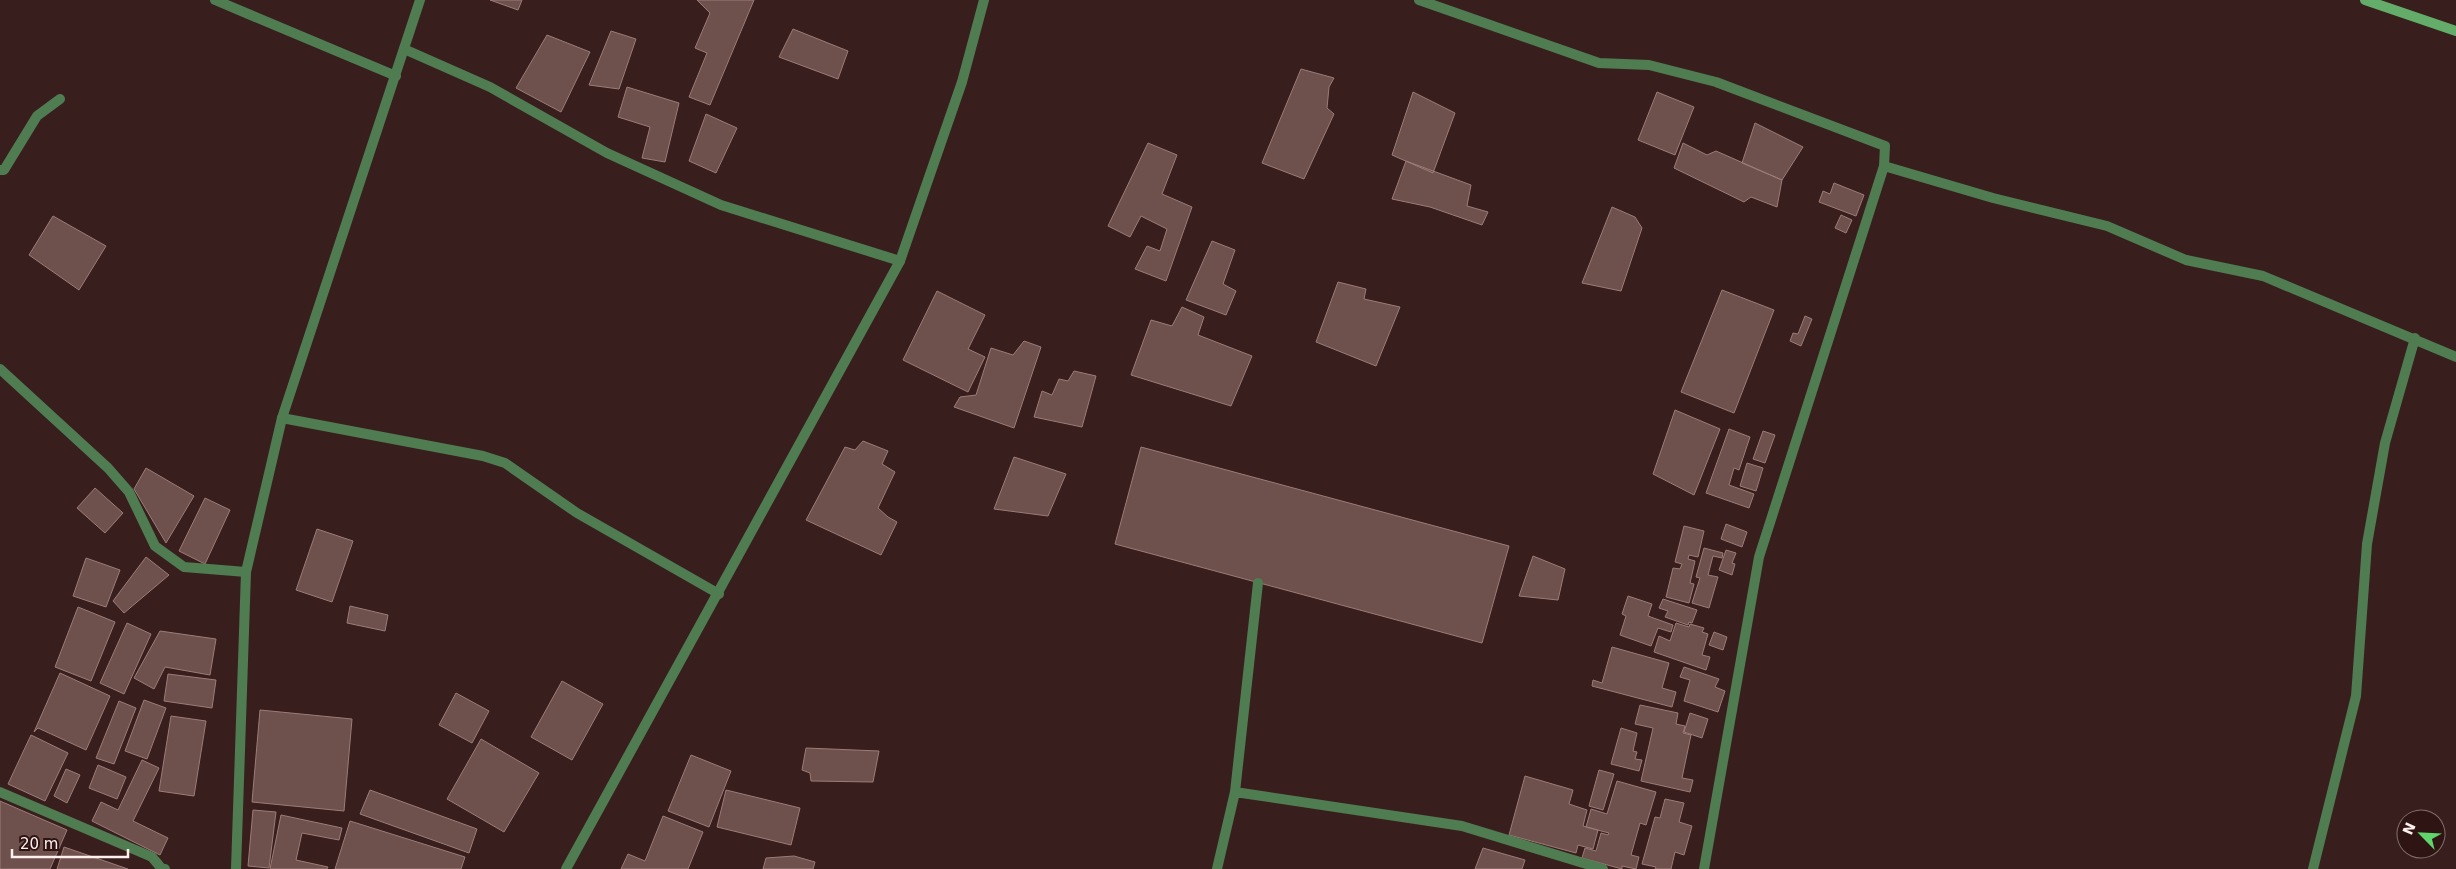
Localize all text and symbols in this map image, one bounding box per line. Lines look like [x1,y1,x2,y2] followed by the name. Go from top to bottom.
[2396,809,2446,859] north arrow
[2399,820,2419,837] text: N
[12,826,129,858] scale bar
[20,835,58,853] text: 20 m

